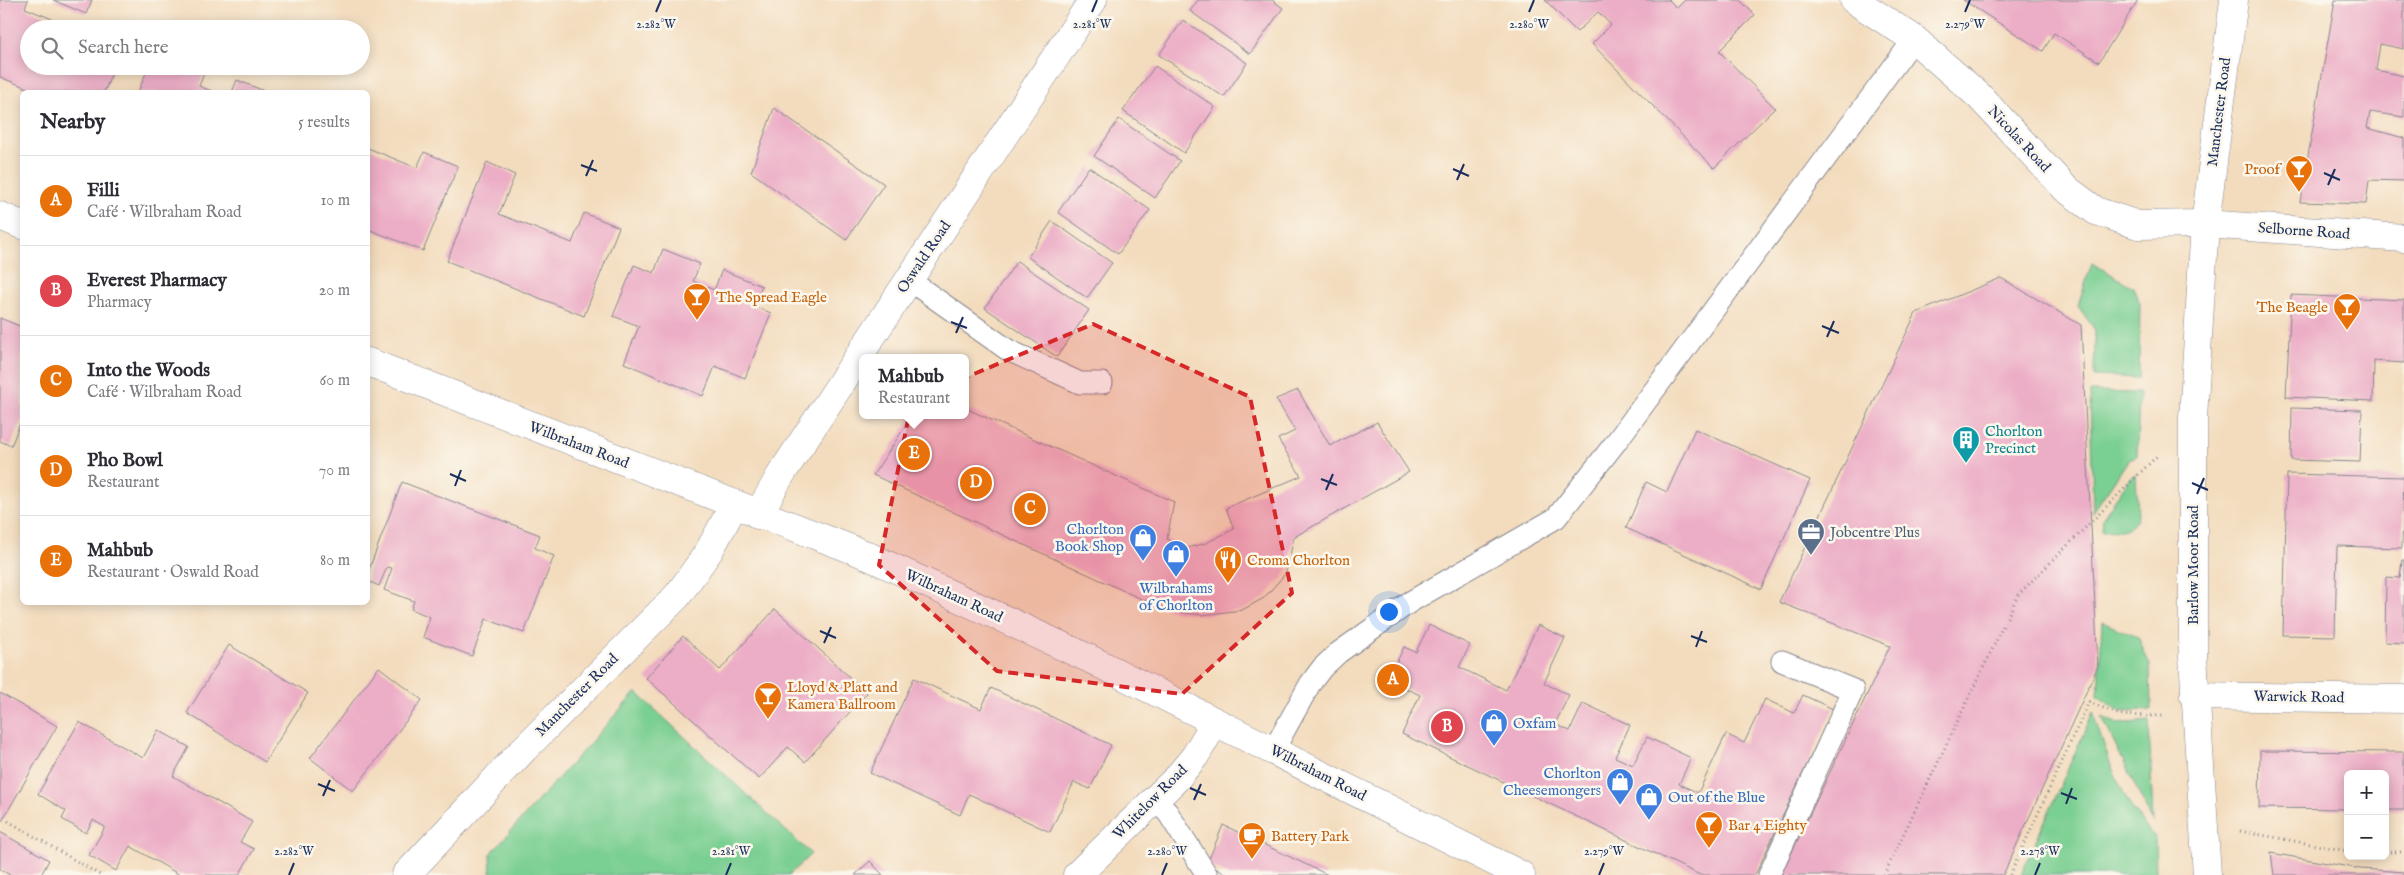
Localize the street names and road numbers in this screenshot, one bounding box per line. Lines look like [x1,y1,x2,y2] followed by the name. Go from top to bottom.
[2203,55,2235,168] street label: Manchester Road
[1983,102,2055,177] street label: Nicolas Road
[893,216,956,297] street label: Oswald Road
[2257,218,2352,244] street label: Selborne Road
[526,417,633,473] street label: Wilbraham Road
[2184,504,2203,625] street label: Barlow Moor Road
[902,565,1007,627] street label: Wilbraham Road
[531,649,623,741] street label: Manchester Road
[2253,687,2346,707] street label: Warwick Road
[1267,741,1370,806] street label: Wilbraham Road
[1109,760,1192,843] street label: Whitelow Road

